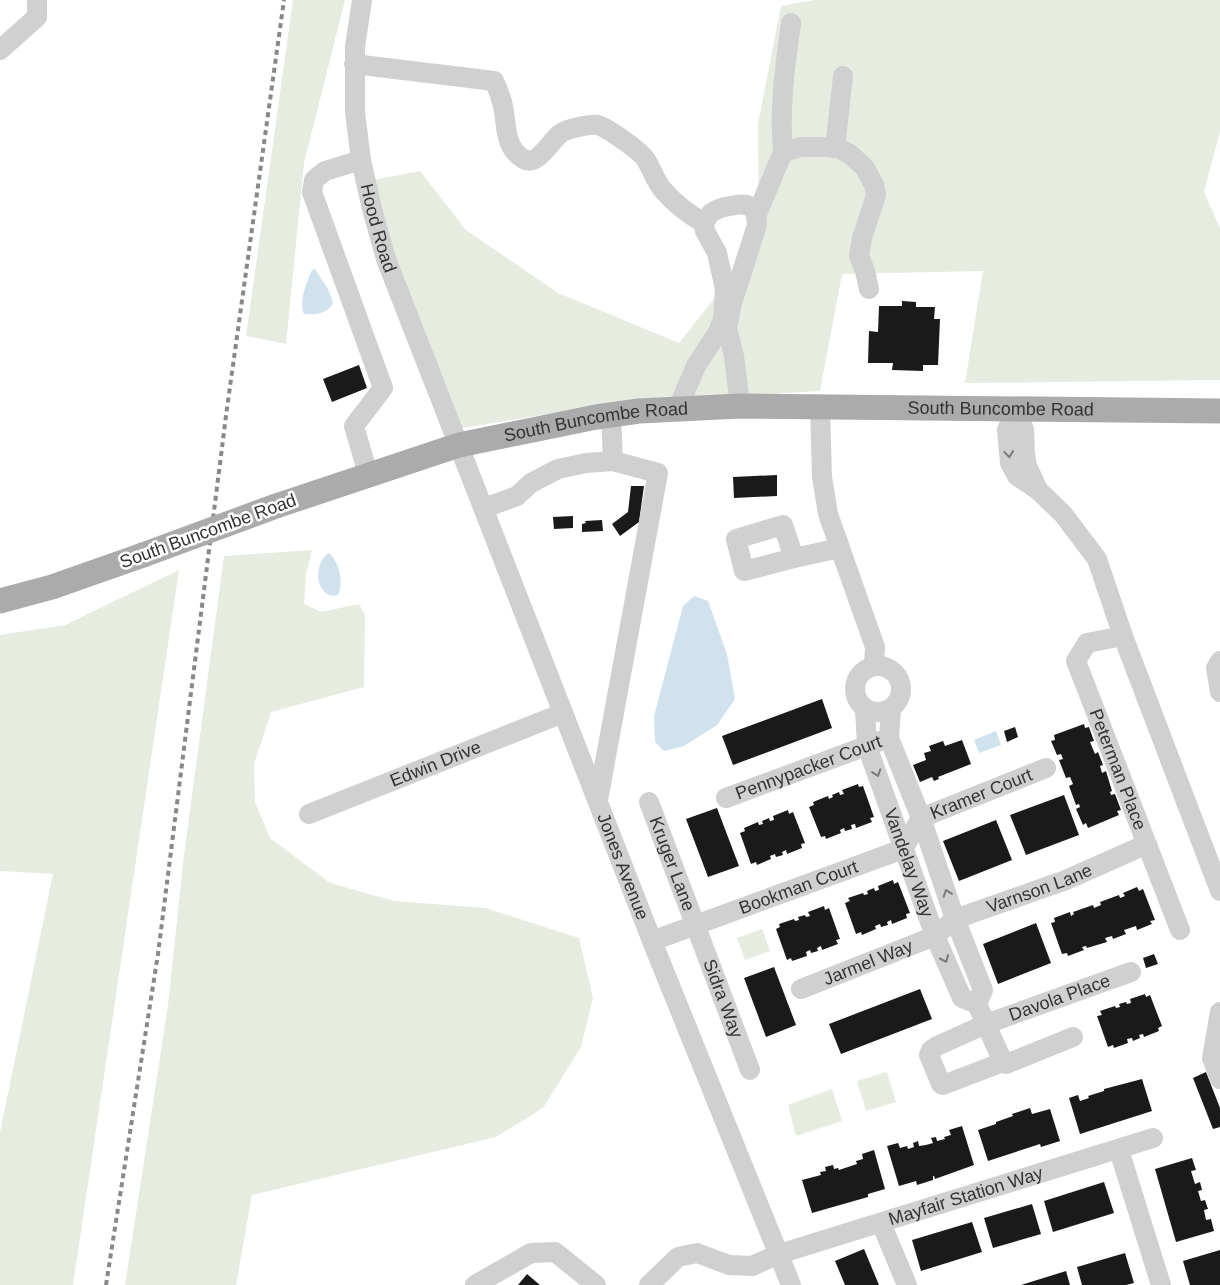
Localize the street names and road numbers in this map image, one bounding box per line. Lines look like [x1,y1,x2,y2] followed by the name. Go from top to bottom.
[357,182,400,275] street label: Hood Road
[907,398,1094,420] street label: South Buncombe Road
[502,399,688,446] street label: South Buncombe Road
[117,490,299,572] street label: South Buncombe Road
[1085,706,1150,833] street label: Peterman Place
[733,731,884,804] street label: Pennypacker Court
[387,737,484,791] street label: Edwin Drive
[927,765,1035,823] street label: Kramer Court
[880,806,937,920] street label: Vandelay Way
[593,810,653,923] street label: Jones Avenue
[645,814,699,914] street label: Kruger Lane
[736,856,861,918] street label: Bookman Court
[984,860,1095,917] street label: Varnson Lane
[820,936,916,989] street label: Jarmel Way
[699,956,747,1041] street label: Sidra Way
[1006,970,1113,1025] street label: Davola Place
[886,1163,1045,1229] street label: Mayfair Station Way

